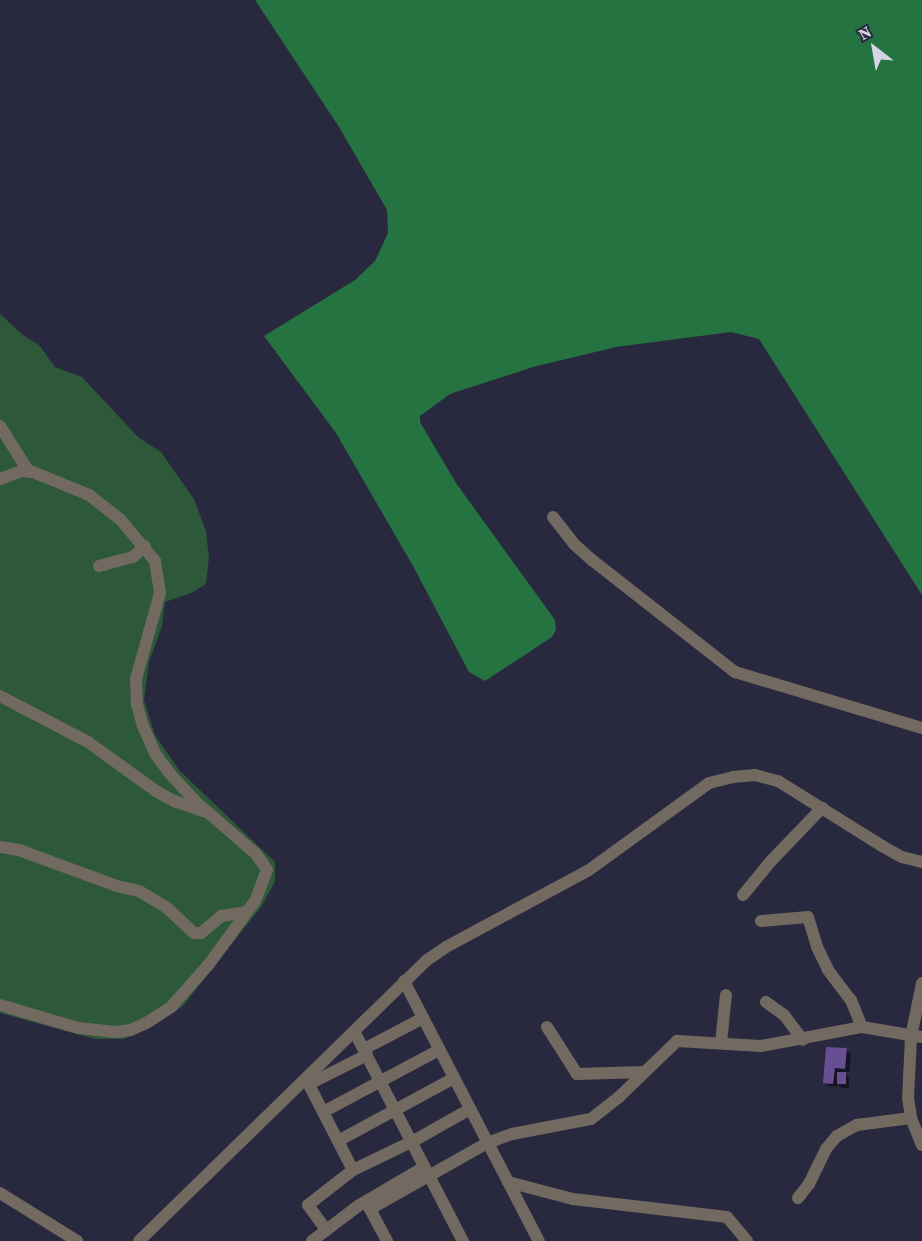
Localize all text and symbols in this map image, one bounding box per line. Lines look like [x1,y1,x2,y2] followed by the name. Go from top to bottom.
[844,18,904,78] north arrow
[854,20,875,45] text: N

